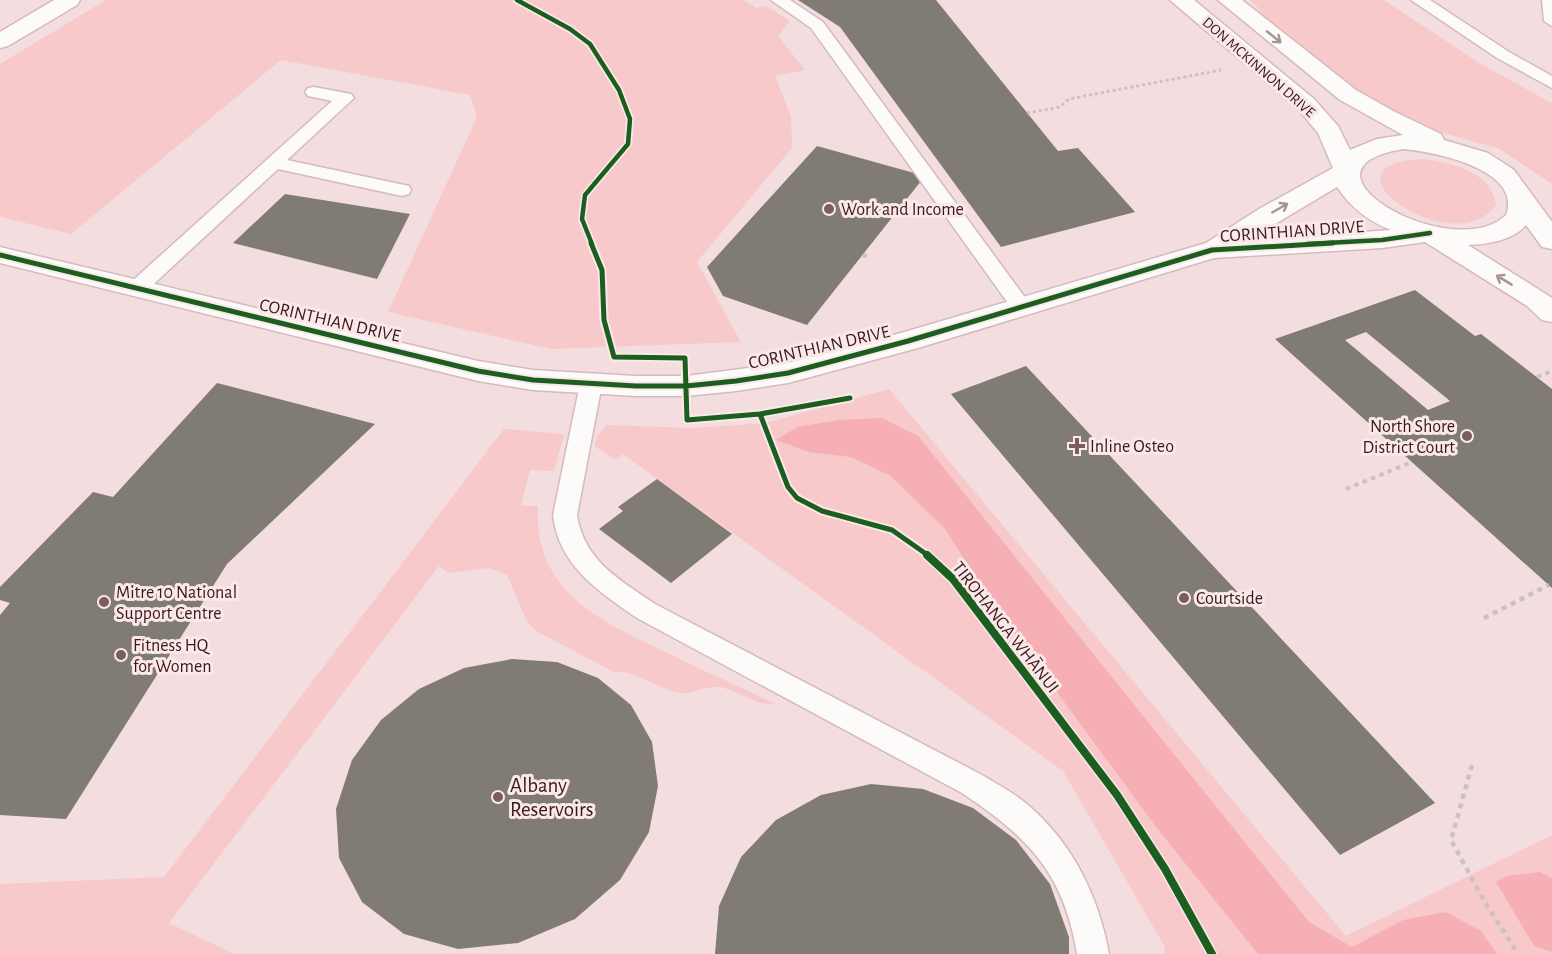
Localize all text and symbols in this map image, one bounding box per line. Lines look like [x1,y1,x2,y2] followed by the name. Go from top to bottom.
[1200,15,1318,120] street label: DON MCKINNON DRIVE
[1266,30,1281,44] one-way arrow
[841,201,964,219] place label: Work and Income
[822,202,836,216] marker: Work and Income
[1271,202,1288,214] one-way arrow
[1220,218,1365,246] street label: CORINTHIAN DRIVE
[1496,274,1513,286] one-way arrow
[257,296,402,346] street label: CORINTHIAN DRIVE
[747,323,892,373] street label: CORINTHIAN DRIVE
[1362,418,1455,457] place label: North Shore District Court
[1460,429,1474,443] marker: North Shore District Court
[1068,437,1086,455] marker: Inline Osteo
[1090,438,1174,456] place label: Inline Osteo
[949,557,1063,697] street label: TIROHANGA WHĀNUI
[116,584,237,623] place label: Mitre 10 National Support Centre
[1196,590,1263,608] place label: Courtside
[1177,591,1191,605] marker: Courtside
[97,595,111,609] marker: Mitre 10 National Support Centre
[133,637,212,676] place label: Fitness HQ for Women
[114,648,128,662] marker: Fitness HQ for Women
[510,775,594,820] place label: Albany Reservoirs
[491,790,505,804] marker: Albany Reservoirs

